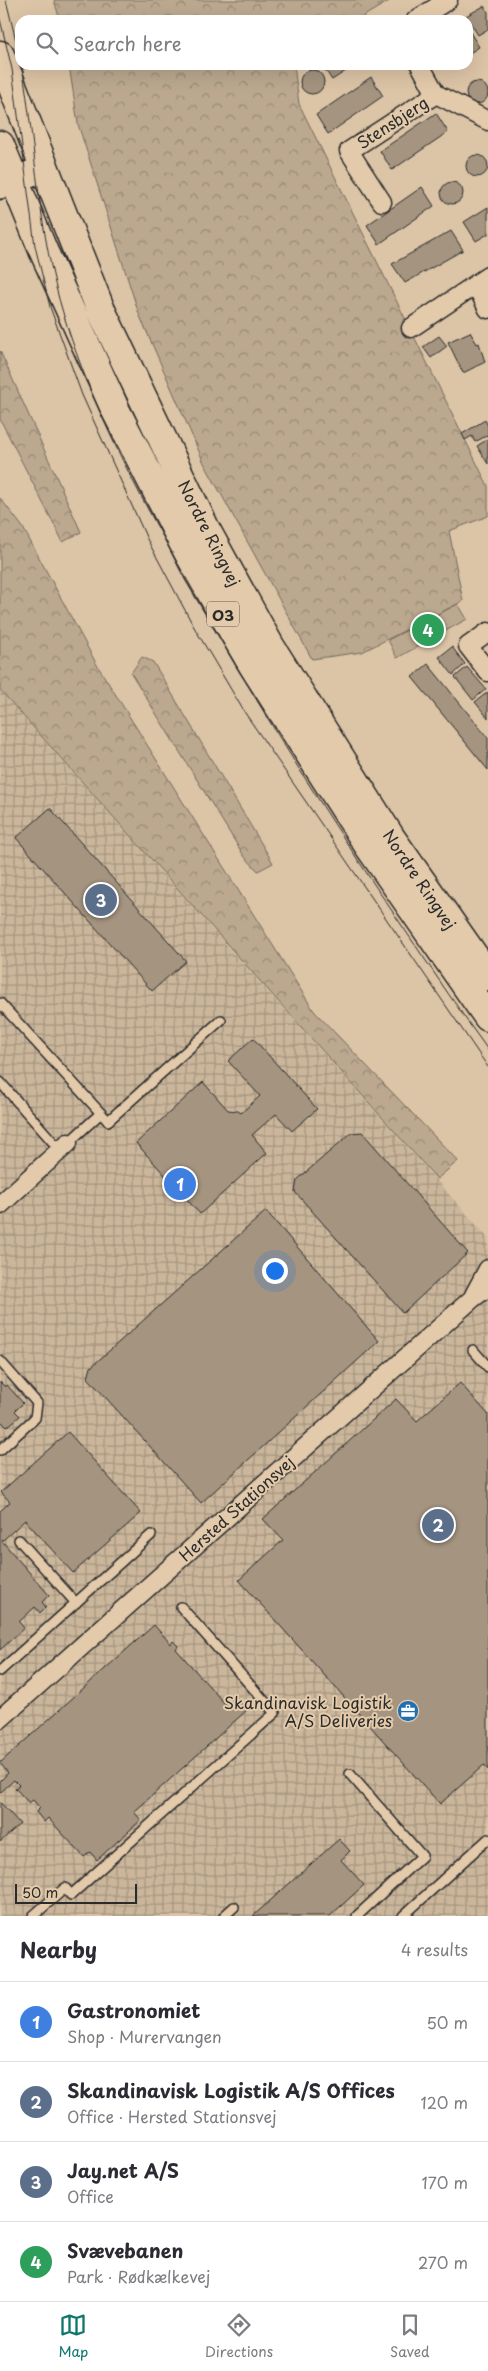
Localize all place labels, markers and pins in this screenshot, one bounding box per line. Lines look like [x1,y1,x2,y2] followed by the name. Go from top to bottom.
[412,611,444,649] pin: 4
[85,881,117,919] pin: 3
[164,1165,196,1203] pin: 1
[422,1506,454,1544] pin: 2
[224,1690,392,1732] place label: Skandinavisk Logistik A/S Deliveries
[396,1699,420,1723] office icon: Skandinavisk Logistik A/S Deliveries

